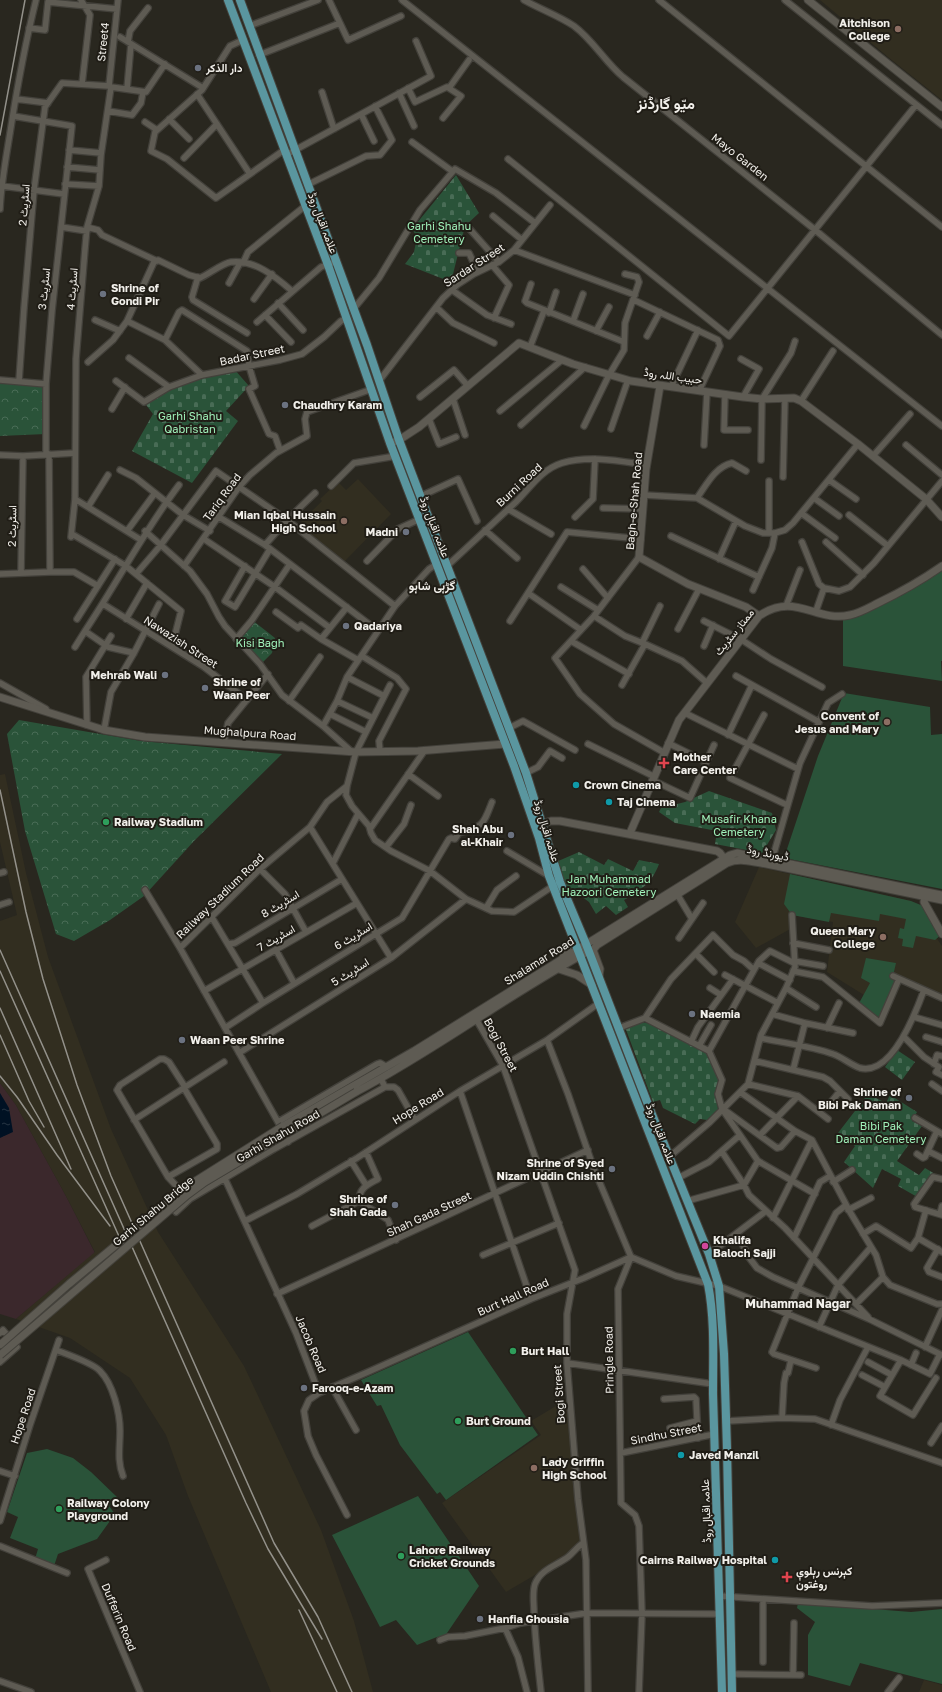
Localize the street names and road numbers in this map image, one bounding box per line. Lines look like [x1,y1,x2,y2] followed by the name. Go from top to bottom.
[94,21,111,62] street label: Street4
[709,130,771,183] street label: Mayo Garden
[15,183,33,227] street label: اسٹریٹ 2
[305,191,341,256] street label: علامہ اقبال روڈ
[441,240,507,289] street label: Sardar Street
[35,267,53,311] street label: اسٹریٹ 3
[63,267,81,311] street label: اسٹریٹ 4
[218,341,286,368] street label: Badar Street
[643,365,703,387] street label: حبیب اللہ روڈ
[623,451,644,551] street label: Bagh-e-Shah Road
[493,460,544,509] street label: Burni Road
[200,470,243,523] street label: Tariq Road
[417,495,453,560] street label: علامہ اقبال روڈ
[5,505,19,547] street label: اسٹریٹ 2
[711,606,757,658] street label: ممتاز سٹریٹ
[142,613,221,670] street label: Nawazish Street
[203,723,297,742] street label: Mughalpura Road
[531,798,563,864] street label: علامہ اقبال روڈ
[746,842,790,864] street label: ڈیورنڈ روڈ
[173,850,266,941] street label: Railway Stadium Road
[258,887,302,921] street label: اسٹریٹ 8
[331,919,375,953] street label: اسٹریٹ 6
[255,922,297,954] street label: اسٹریٹ 7
[501,934,576,987] street label: Shalamar Road
[328,955,372,989] street label: اسٹریٹ 5
[482,1016,521,1074] street label: Bogi Street
[390,1085,446,1126] street label: Hope Road
[643,1102,679,1167] street label: علامہ اقبال روڈ
[234,1106,322,1165] street label: Garhi Shahu Road
[110,1173,196,1248] street label: Garhi Shahu Bridge
[384,1188,473,1239] street label: Shah Gada Street
[475,1275,551,1318] street label: Burt Hall Road
[293,1313,329,1375] street label: Jacob Road
[601,1326,616,1394] street label: Pringle Road
[550,1364,567,1424] street label: Bogi Street
[7,1386,38,1445] street label: Hope Road
[629,1420,703,1447] street label: Sindhu Street
[698,1479,714,1543] street label: علامہ اقبال روڈ
[99,1581,140,1653] street label: Dufferin Road

